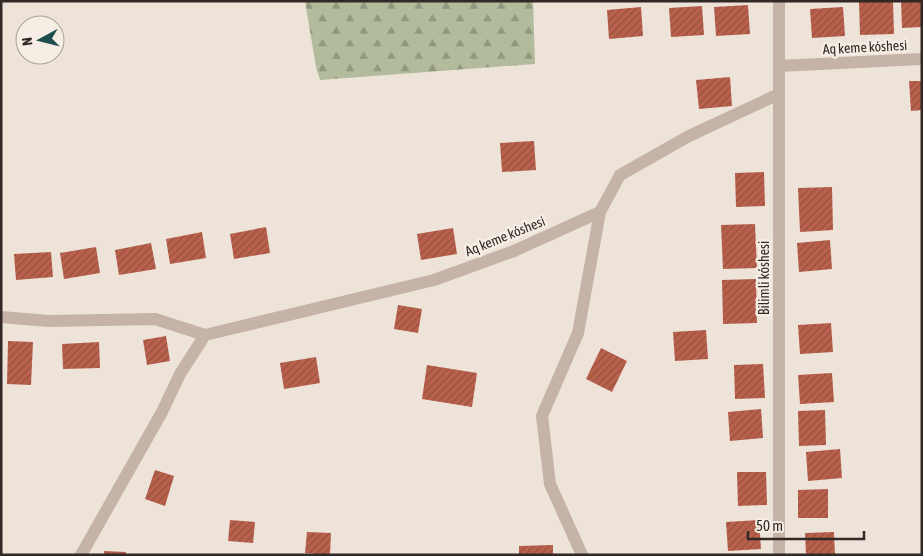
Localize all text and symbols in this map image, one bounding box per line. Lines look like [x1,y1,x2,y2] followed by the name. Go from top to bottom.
[15,15,65,65] north arrow
[19,37,36,47] text: N
[822,37,908,57] street label: Aq keme kóshesi
[463,213,547,259] street label: Aq keme kóshesi
[756,241,772,315] street label: Bilimli kóshesi
[748,508,864,540] scale bar
[756,517,783,534] text: 50 m

